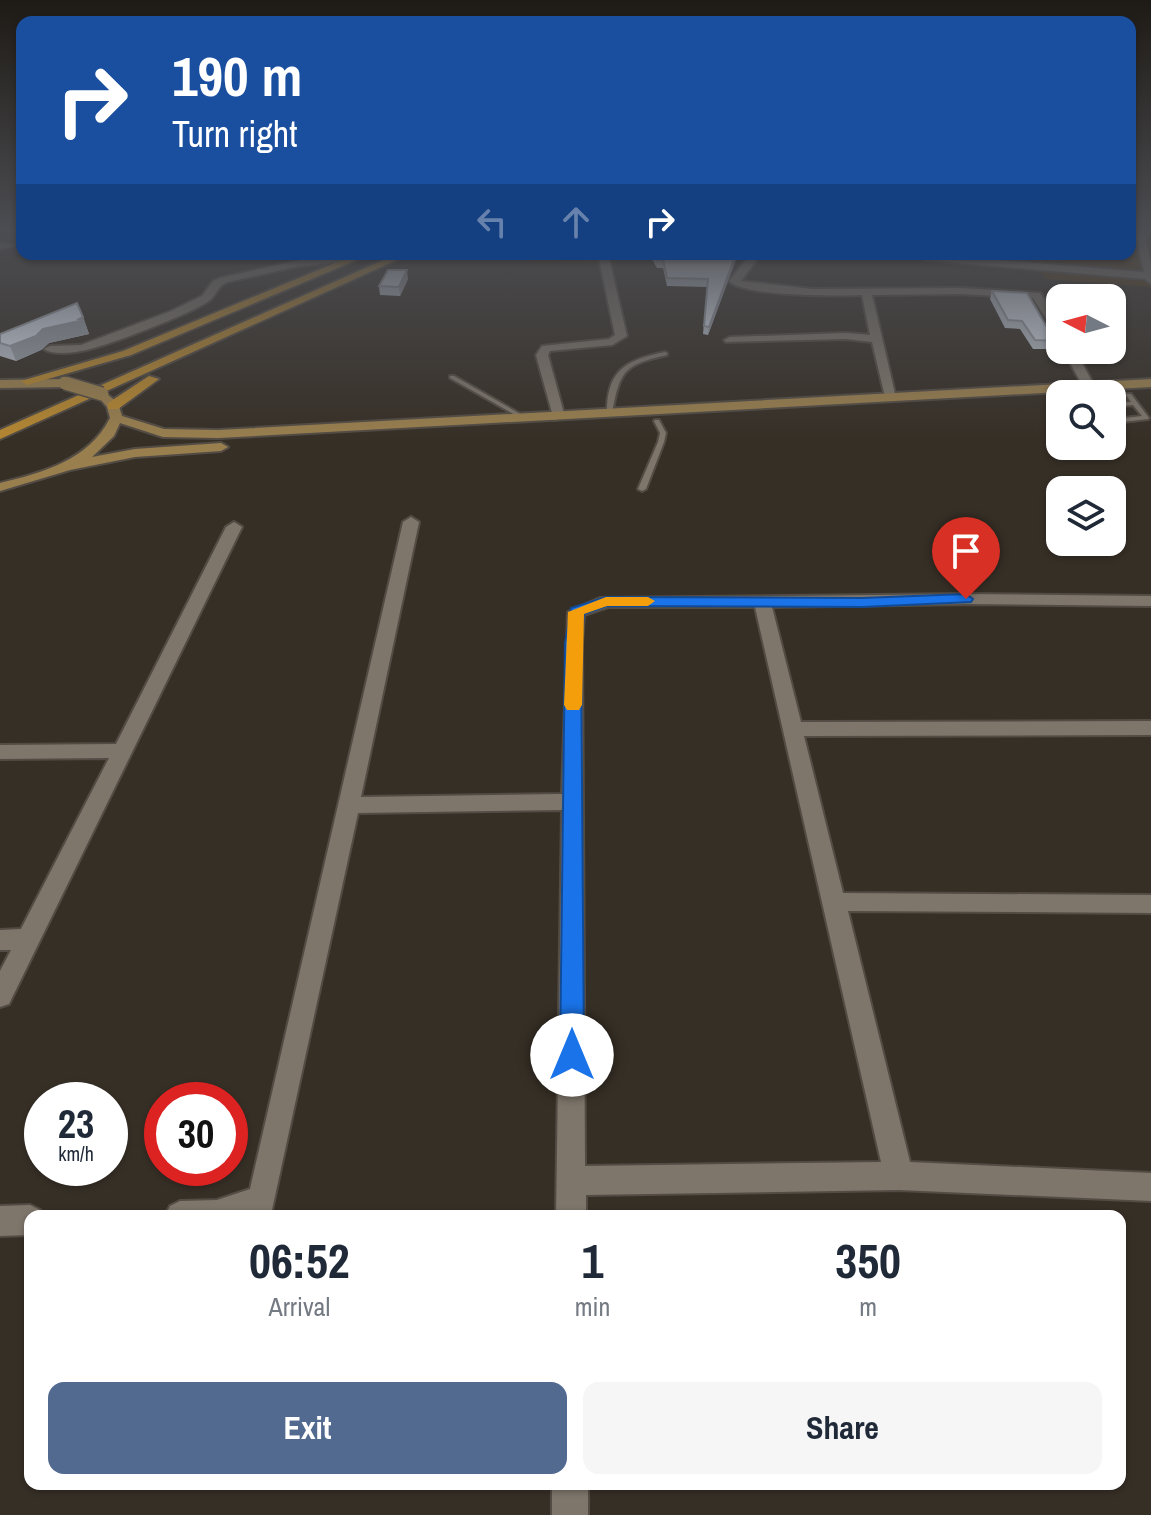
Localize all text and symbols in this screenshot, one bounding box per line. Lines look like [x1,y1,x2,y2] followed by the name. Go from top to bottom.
[172,38,302,113] text: 190 m
[40,48,144,152] icon: right
[172,110,297,158] text: Turn right
[470,200,514,244] icon: left
[554,200,598,244] icon: ahead
[638,200,682,244] icon: right
[1046,284,1126,364] north arrow
[1046,284,1126,556] map controls
[1046,380,1126,460] button: search
[1046,476,1126,556] button: layers
[932,517,1000,599] pin
[944,529,988,573] icon: arrive
[530,1013,614,1097] position arrow
[144,1082,248,1186] speed limit sign: 30
[58,1097,94,1150] text: 23
[58,1140,94,1167] text: km/h
[249,1228,350,1293] text: 06:52
[582,1228,603,1293] text: 1
[835,1228,901,1293] text: 350
[269,1289,330,1324] text: Arrival
[575,1289,610,1324] text: min
[859,1289,877,1324] text: m
[48,1382,567,1474] button: Exit
[583,1382,1102,1474] button: Share

